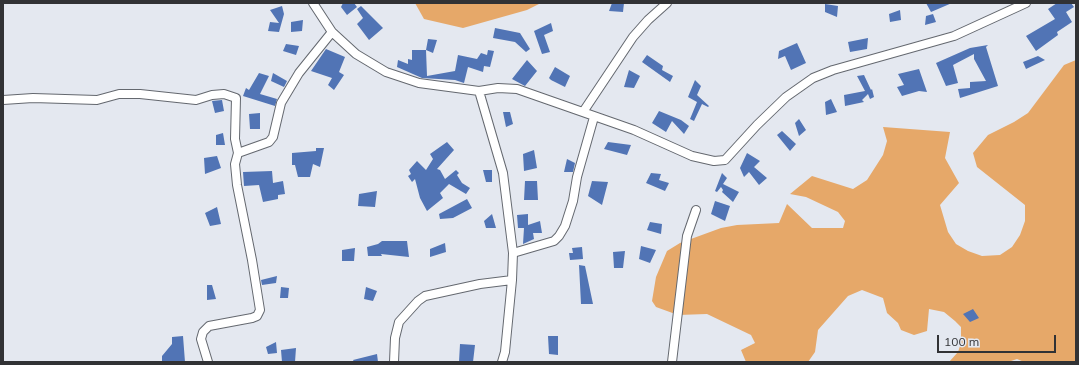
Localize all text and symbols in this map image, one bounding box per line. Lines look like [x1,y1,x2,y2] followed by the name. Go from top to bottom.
[939,327,1058,353] scale bar
[944,334,979,349] text: 100 m

